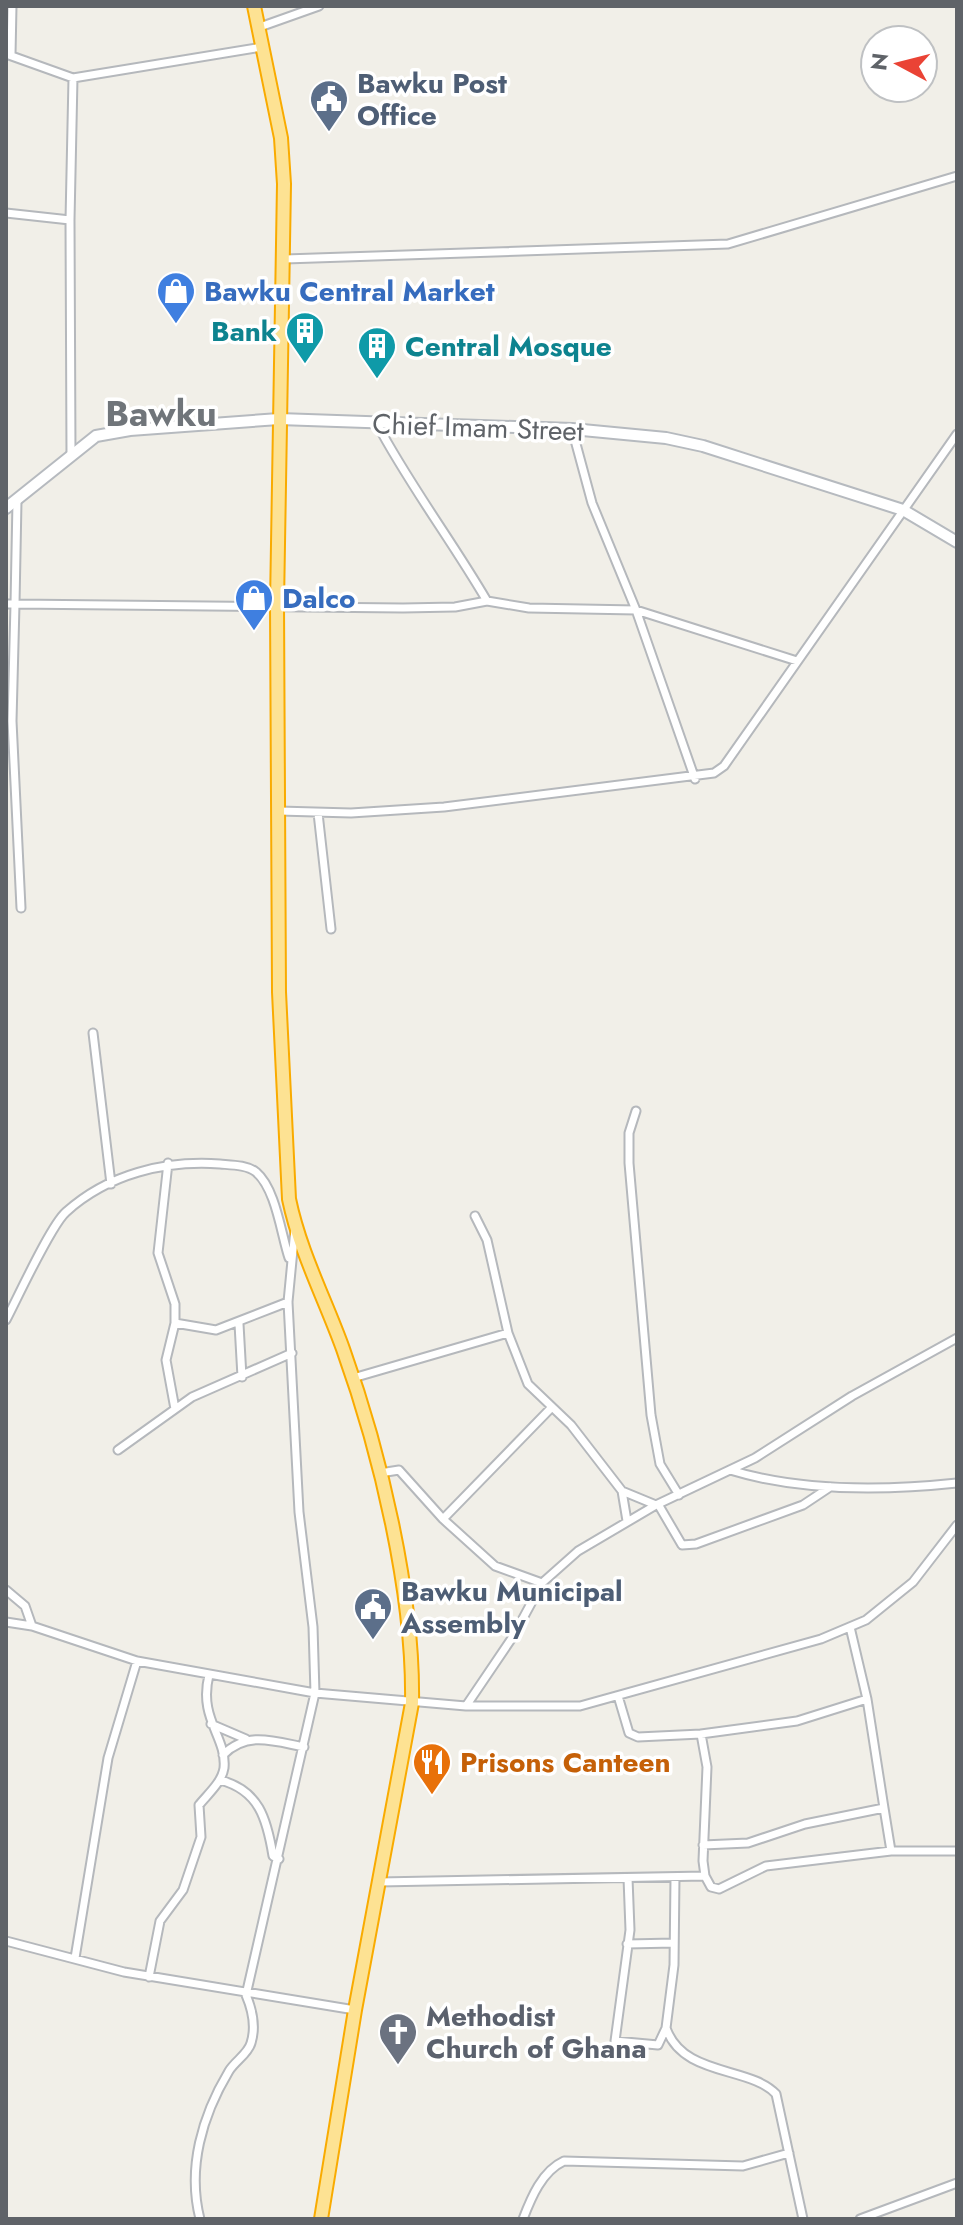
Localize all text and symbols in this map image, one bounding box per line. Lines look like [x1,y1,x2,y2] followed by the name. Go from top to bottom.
[859,24,939,104] north arrow
[862,51,896,72] text: N
[357,63,507,136] place label: Bawku Post Office
[308,78,350,133] public building icon: Bawku Post Office
[155,270,197,325] shop icon: Bawku Central Market
[204,271,495,312] place label: Bawku Central Market
[284,310,326,365] building icon: Bank
[211,311,277,352] place label: Bank
[356,325,398,380] building icon: Central Mosque
[405,326,612,367] place label: Central Mosque
[105,387,217,439] district label: Bawku
[372,403,585,452] street label: Chief Imam Street
[233,577,275,632] shop icon: Dalco
[282,578,356,619] place label: Dalco
[400,1571,623,1644] place label: Bawku Municipal Assembly
[352,1586,394,1641] public building icon: Bawku Municipal Assembly
[411,1741,453,1796] restaurant icon: Prisons Canteen
[460,1742,671,1783] place label: Prisons Canteen
[426,1996,646,2069] place label: Methodist Church of Ghana
[377,2011,419,2066] church icon: Methodist Church of Ghana

